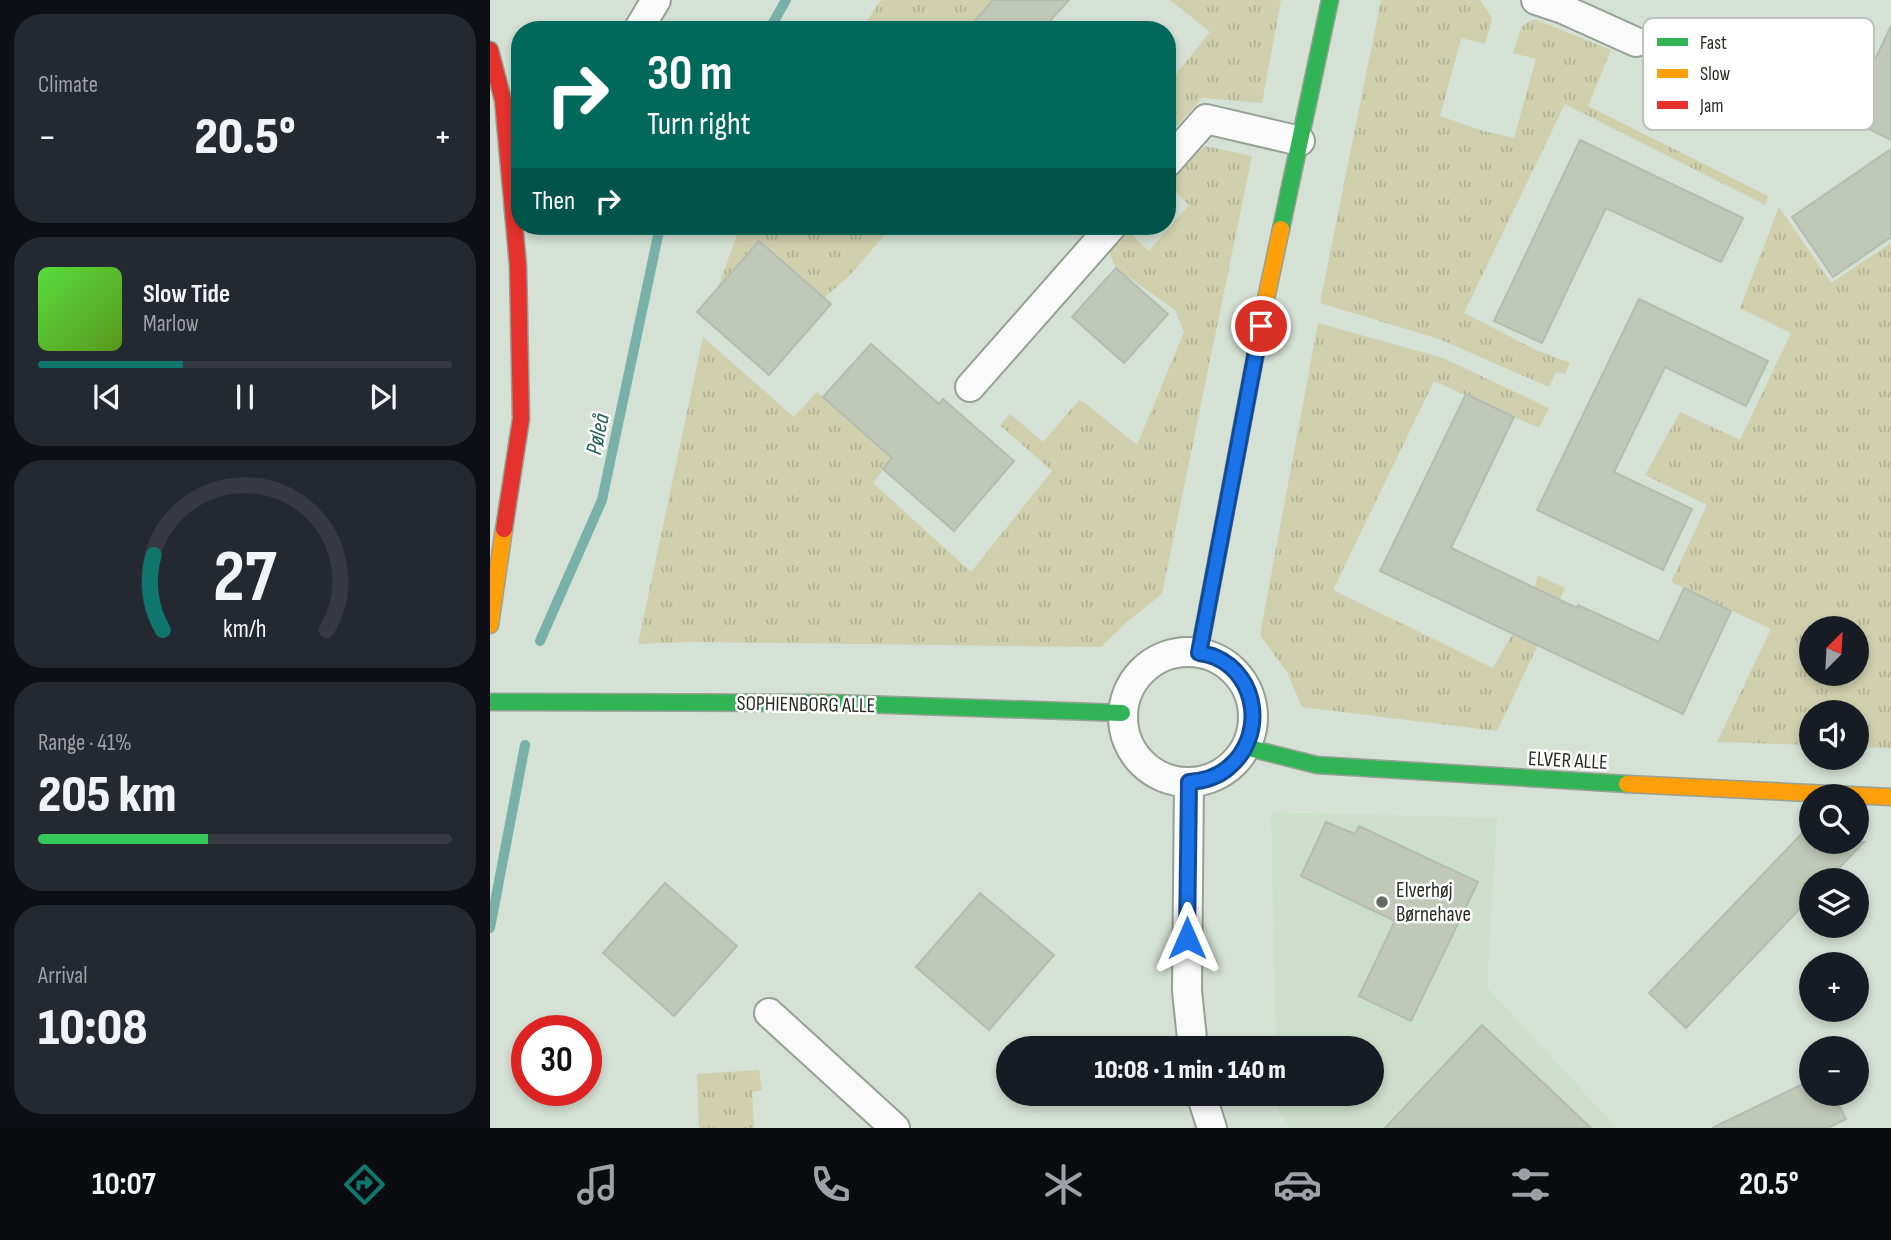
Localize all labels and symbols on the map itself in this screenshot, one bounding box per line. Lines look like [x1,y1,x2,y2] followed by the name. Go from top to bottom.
[1643,18,1874,130] legend
[1700,32,1727,55] text: Fast
[1700,63,1730,86] text: Slow
[1699,95,1723,118] text: Jam
[1231,296,1291,356] pin
[580,410,616,457] water label: Pøleå
[1799,616,1869,686] north arrow
[736,691,876,718] street label: SOPHIENBORG ALLE
[1528,746,1608,775] street label: ELVER ALLE
[1396,878,1471,927] place label: Elverhøj Børnehave
[1374,894,1390,910] marker: Elverhøj Børnehave
[1150,901,1224,975] position arrow
[511,1015,602,1106] speed limit sign: 30

